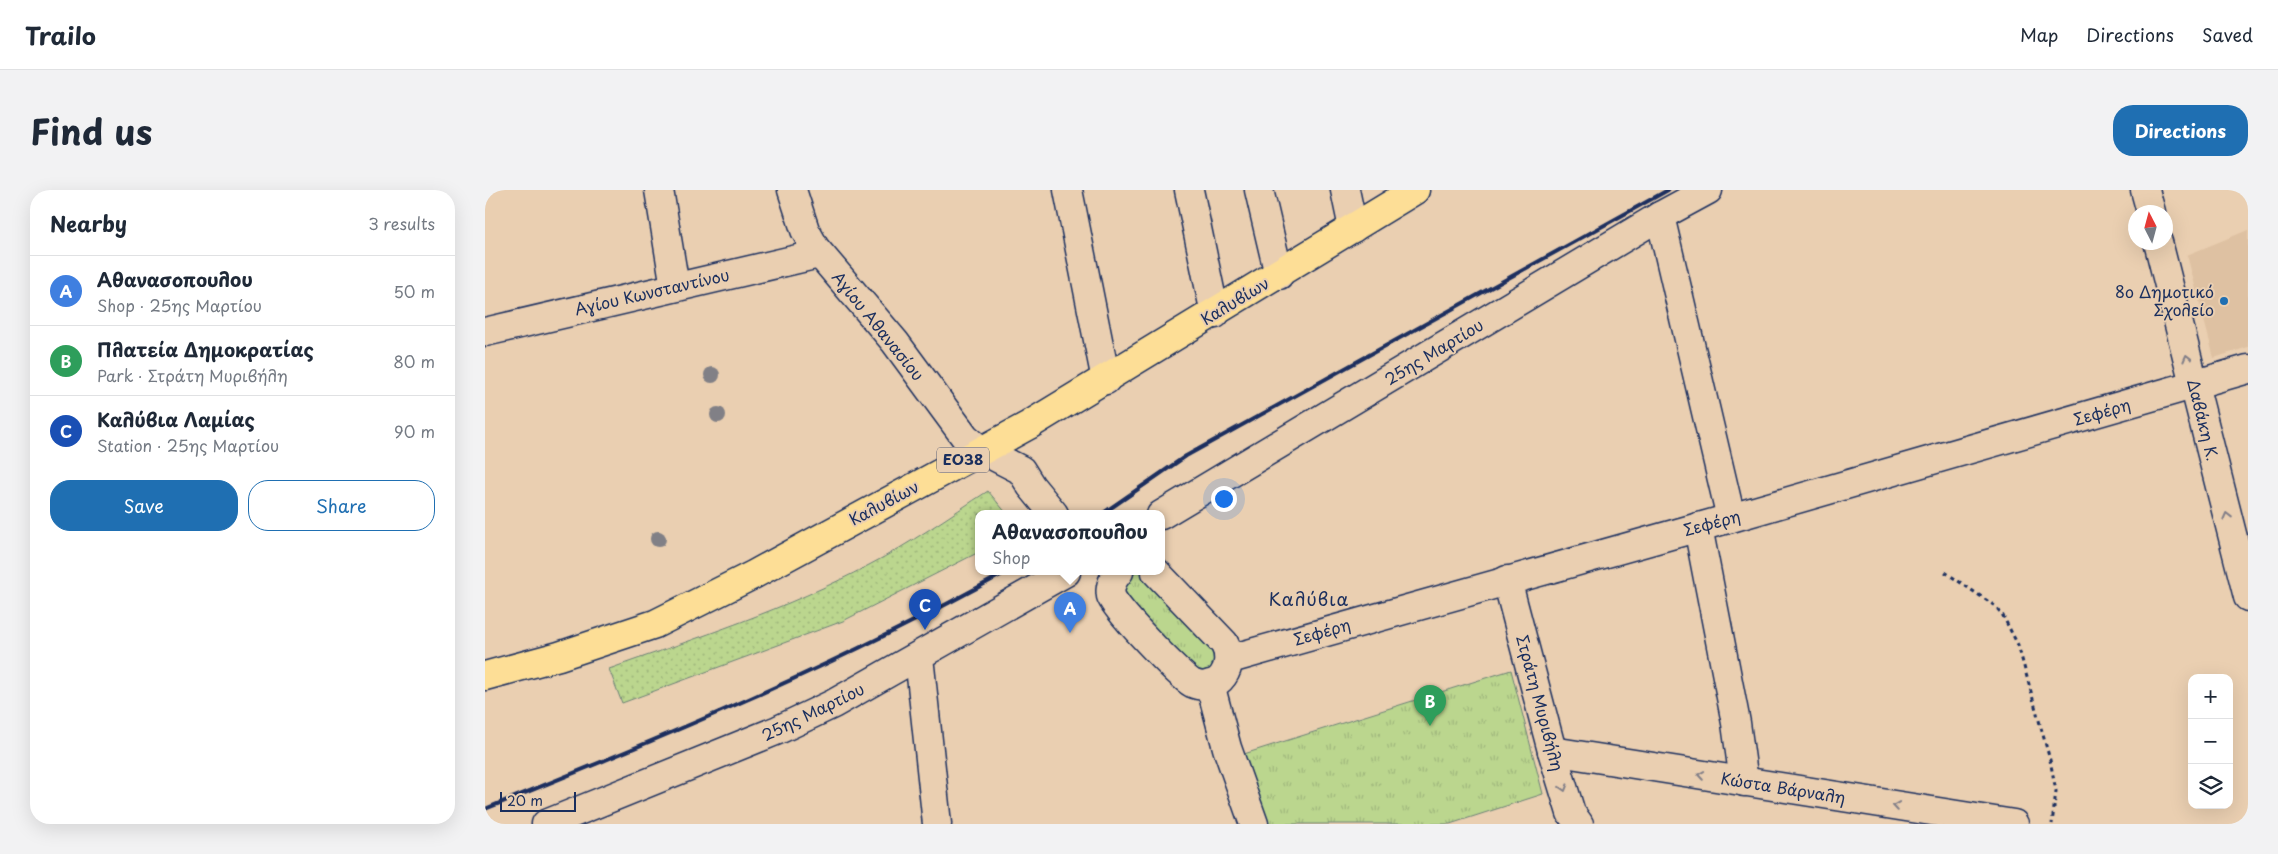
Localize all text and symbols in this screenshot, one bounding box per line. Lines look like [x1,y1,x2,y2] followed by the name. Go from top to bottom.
[25,17,96,53] text: Trailo
[2020,21,2058,48] text: Map
[2086,21,2174,48] text: Directions
[2202,21,2253,48] text: Saved
[30,104,152,157] text: Find us
[2113,105,2248,156] button: Directions
[2128,205,2173,250] north arrow
[50,207,127,239] text: Nearby
[368,211,435,235] text: 3 results
[572,262,731,320] street label: Αγίου Κωνσταντίνου
[97,265,253,293] text: Αθανασοπουλου
[827,265,931,385] street label: Αγίου Αθανασίου
[1196,270,1273,330] street label: Καλυβίων
[60,279,72,303] text: A
[394,279,435,303] text: 50 m
[2115,279,2214,321] place label: 8ο Δημοτικό Σχολείο
[97,293,262,317] text: Shop · 25ης Μαρτίου
[2218,295,2230,307] marker: 8ο Δημοτικό Σχολείο
[1379,312,1488,390] street label: 25ης Μαρτίου
[97,335,314,363] text: Πλατεία Δημοκρατίας
[61,349,71,373] text: B
[393,349,435,373] text: 80 m
[2183,355,2193,363] one-way arrow
[97,363,288,387] text: Park · Στράτη Μυριβήλη
[2182,376,2226,463] street label: Δαβάκη Κ.
[2071,392,2133,431] street label: Σεφέρη
[97,405,255,433] text: Καλύβια Λαμίας
[60,419,72,443] text: C
[394,419,435,443] text: 90 m
[97,433,279,457] text: Station · 25ης Μαρτίου
[937,448,989,472] road number: ΕΟ38
[844,474,923,531] street label: Καλυβίων
[50,480,238,531] button: Save
[248,480,435,531] button: Share
[1211,486,1237,512] your location
[1681,503,1743,541] street label: Σεφέρη
[975,510,1165,575] popup
[2223,512,2233,520] one-way arrow
[992,517,1148,545] text: Αθανασοπουλου
[992,545,1030,569] text: Shop
[1269,585,1349,612] district label: Καλύβια
[909,589,941,630] pin: C
[1054,592,1086,633] pin: A
[1291,612,1353,651] street label: Σεφέρη
[1511,632,1571,773] street label: Στράτη Μυριβήλη
[2188,674,2233,809] map controls
[2188,674,2233,719] button: +
[757,676,868,746] street label: 25ης Μαρτίου
[1414,685,1446,726] pin: B
[2188,719,2233,764] button: −
[2188,764,2233,809] button: layers
[1719,765,1847,809] street label: Κώστα Βάρναλη
[1697,770,1706,780] one-way arrow
[1558,784,1568,792] one-way arrow
[500,789,576,812] scale bar
[507,790,543,811] text: 20 m
[1892,801,1901,811] one-way arrow

